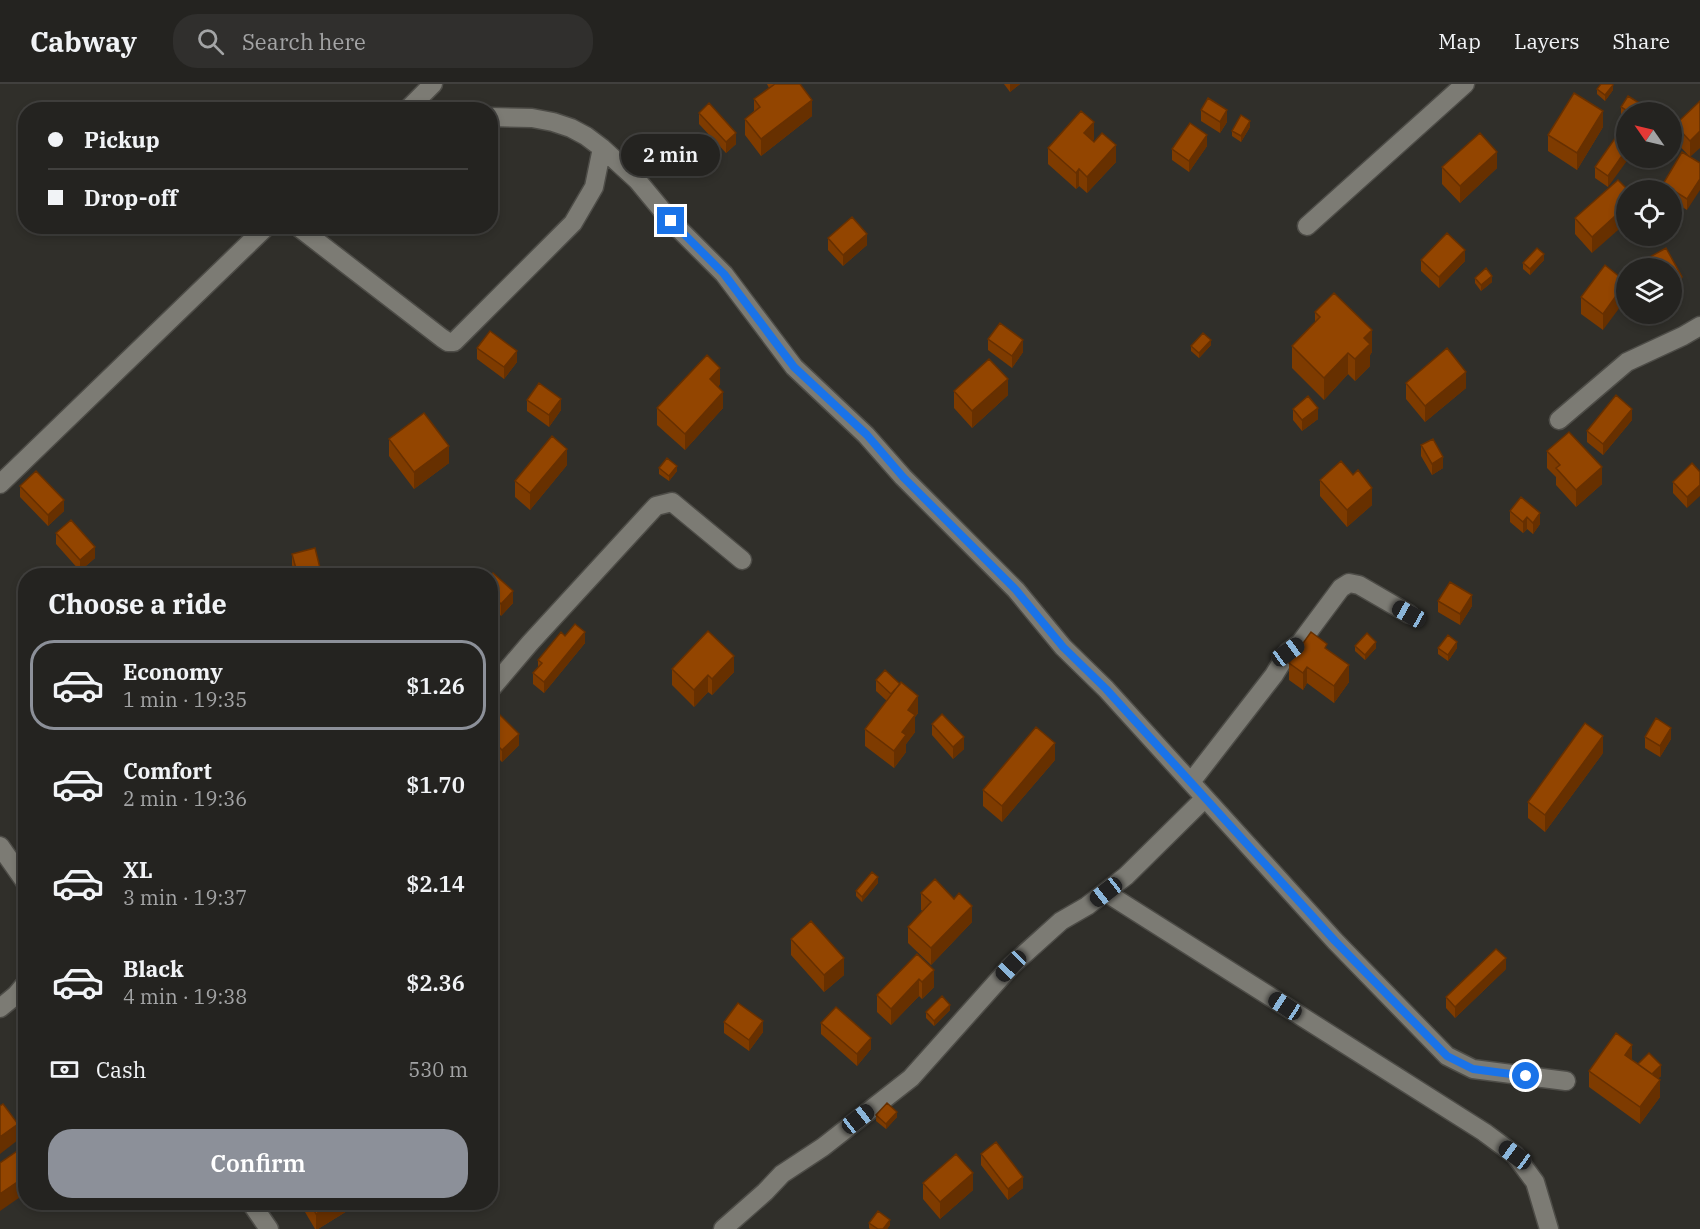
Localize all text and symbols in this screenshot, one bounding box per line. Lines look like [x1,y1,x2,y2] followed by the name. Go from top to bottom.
[173,14,593,68] search box
[30,23,137,60] text: Cabway
[194,25,227,58] icon: search
[242,27,366,56] text: Search here
[1438,27,1481,55] text: Map
[1514,27,1580,55] text: Layers
[1613,27,1670,55] text: Share
[1616,102,1682,168] north arrow
[1616,102,1682,324] map controls
[84,125,160,154] text: Pickup
[622,134,720,176] callout: 2 min
[643,141,698,168] text: 2 min
[1616,180,1682,246] button: locate
[84,183,178,212] text: Drop-off
[657,207,684,234] route end
[1616,258,1682,324] button: layers
[48,586,227,621] text: Choose a ride
[1389,597,1429,631] car
[1268,634,1308,670] car
[123,657,223,686] text: Economy
[51,658,105,712] icon: car
[406,671,465,700] text: $1.26
[123,686,247,713] text: 1 min · 19:35
[123,756,212,785] text: Comfort
[51,757,105,811] icon: car
[406,770,465,799] text: $1.70
[123,785,247,812] text: 2 min · 19:36
[123,855,153,884] text: XL
[51,856,105,910] icon: car
[406,869,465,898] text: $2.14
[1086,874,1126,910] car
[123,884,247,911] text: 3 min · 19:37
[992,947,1030,985] car
[123,954,184,983] text: Black
[51,955,105,1009] icon: car
[406,968,465,997] text: $2.36
[123,983,247,1010] text: 4 min · 19:38
[1265,989,1305,1023] car
[48,1053,81,1086] icon: cash
[96,1055,147,1084] text: Cash
[408,1056,468,1083] text: 530 m
[1512,1062,1539,1089] route start
[838,1101,878,1137] car
[48,1129,468,1198] button: Confirm
[1495,1137,1535,1173] car

